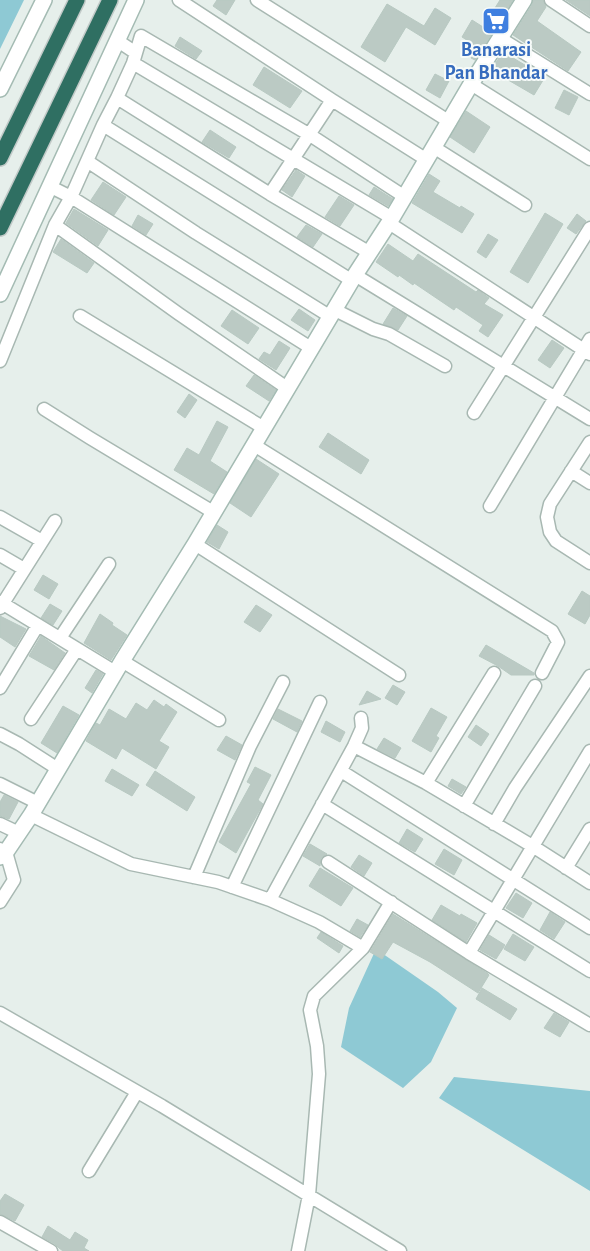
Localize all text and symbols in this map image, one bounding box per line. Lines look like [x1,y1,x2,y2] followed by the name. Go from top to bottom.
[481,6,511,36] supermarket icon: Banarasi Pan Bhandar
[445,40,548,83] place label: Banarasi Pan Bhandar

